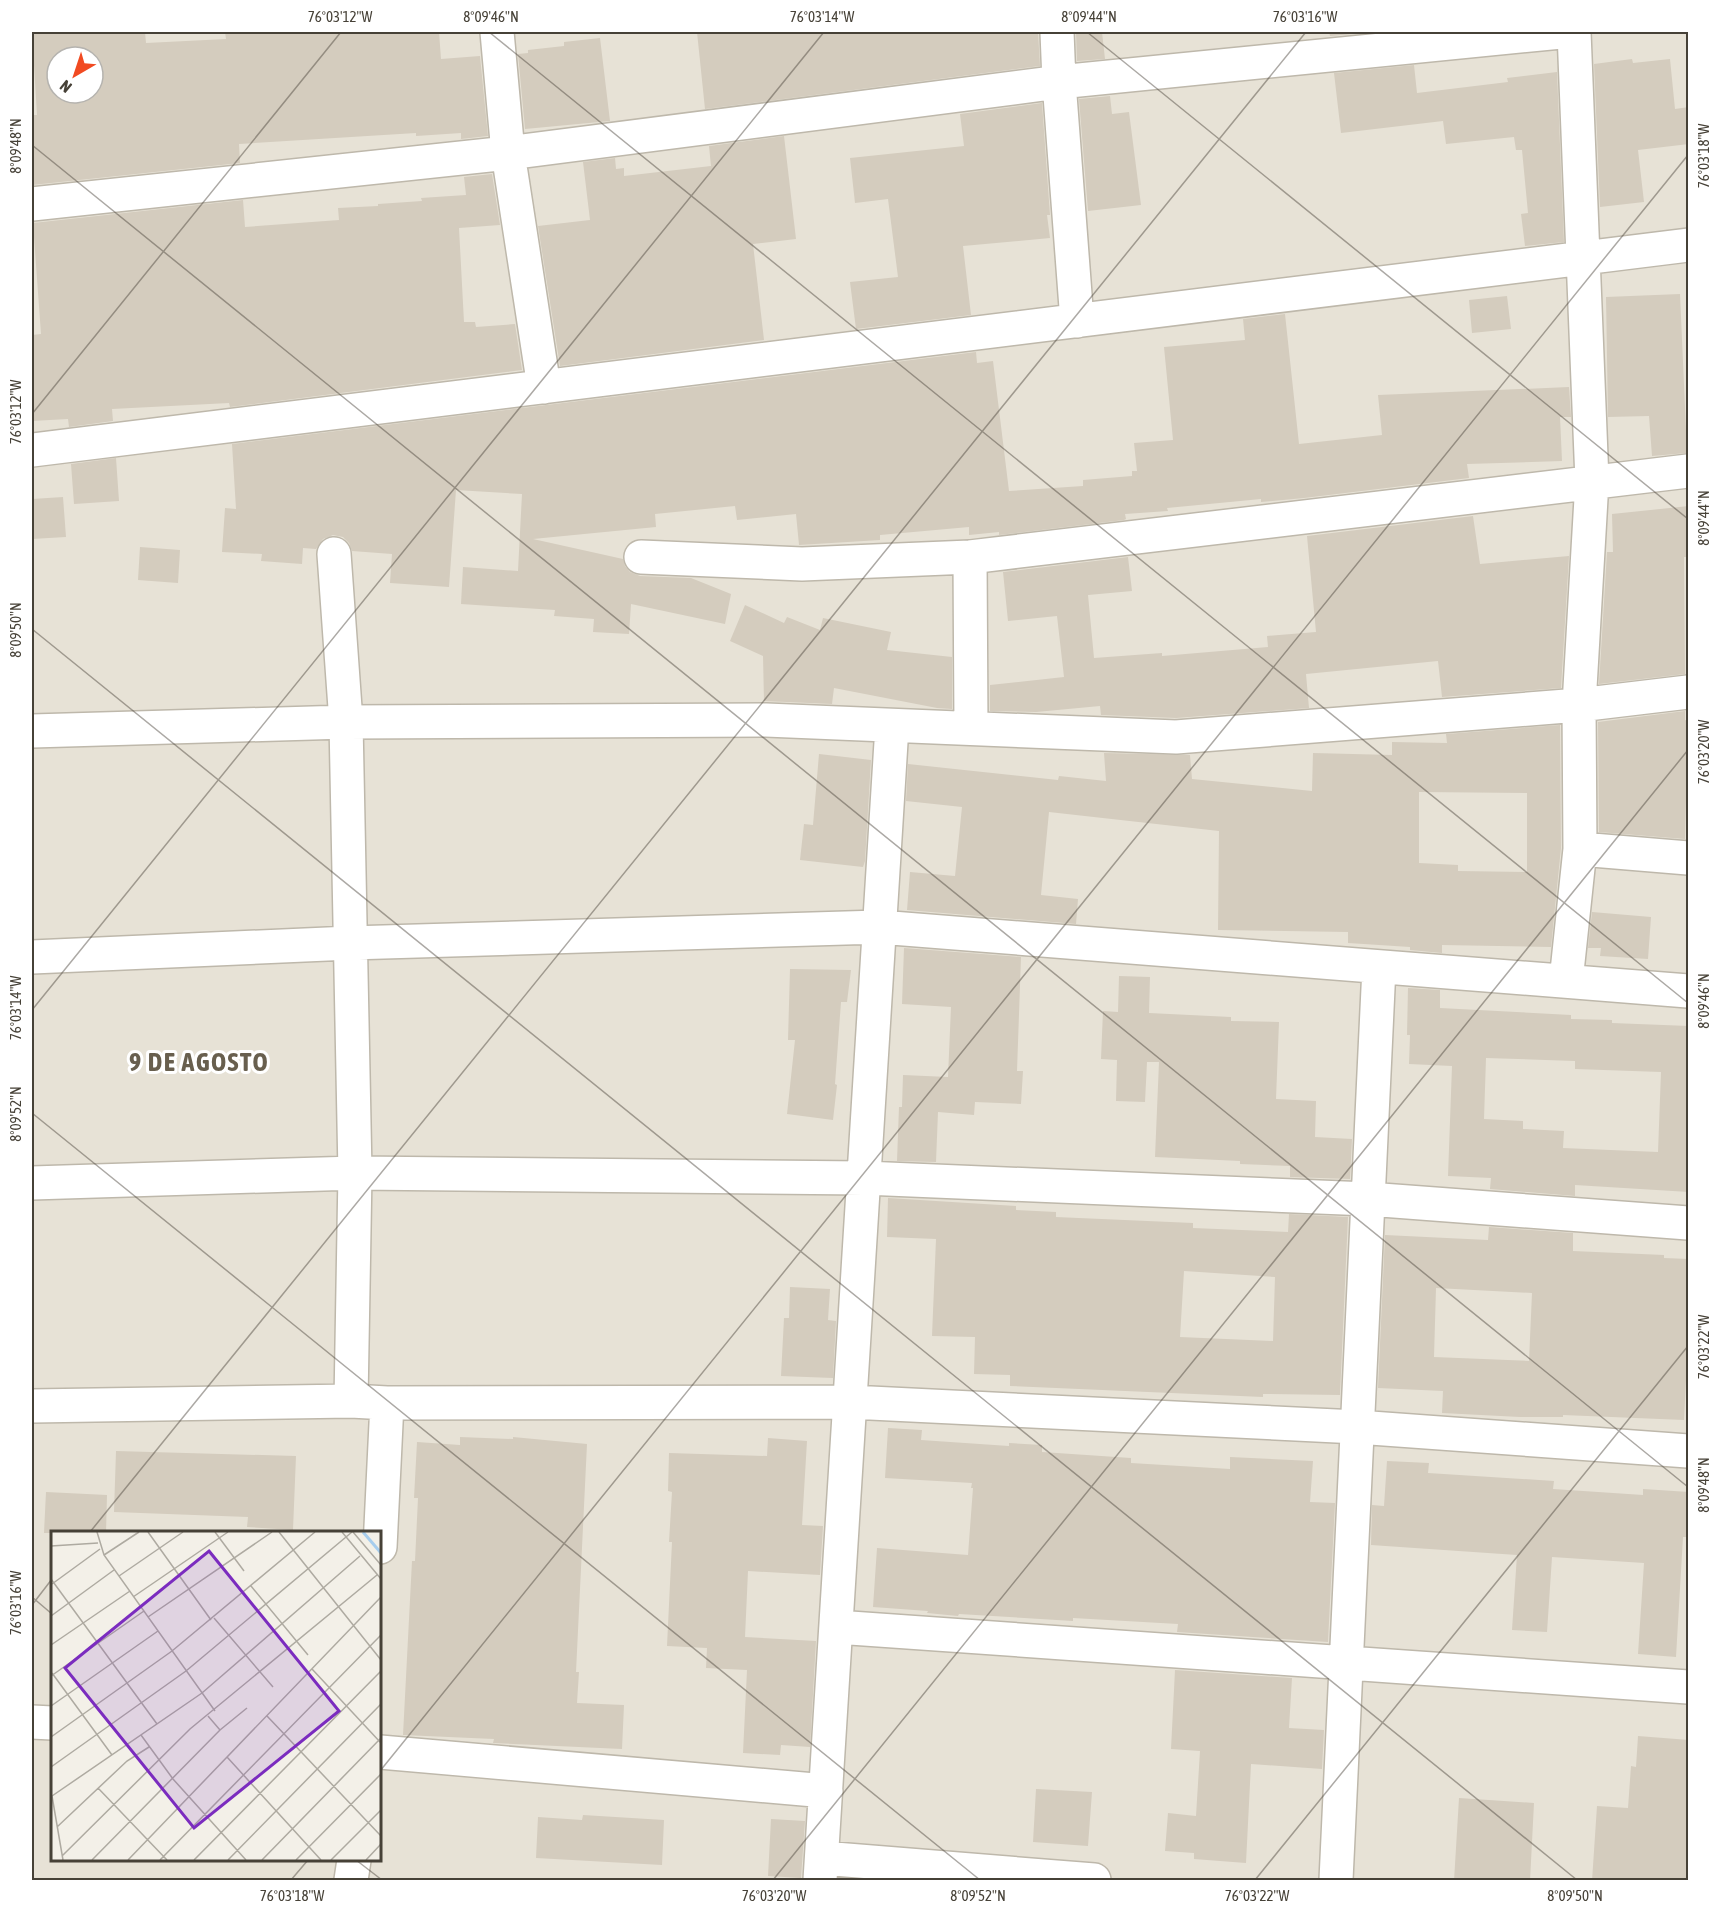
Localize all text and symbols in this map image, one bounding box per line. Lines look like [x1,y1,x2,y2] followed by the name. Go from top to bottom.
[308,8,372,25] text: 76°03'12"W
[463,8,519,25] text: 8°09'46"N
[790,8,854,25] text: 76°03'14"W
[1061,8,1117,25] text: 8°09'44"N
[1273,8,1337,25] text: 76°03'16"W
[45,45,105,105] north arrow
[56,77,75,97] text: N
[7,118,24,174] text: 8°09'48"N
[1695,124,1712,188] text: 76°03'18"W
[7,380,24,444] text: 76°03'12"W
[1695,490,1712,546] text: 8°09'44"N
[7,602,24,658] text: 8°09'50"N
[1695,720,1712,784] text: 76°03'20"W
[1695,973,1712,1029] text: 8°09'46"N
[7,976,24,1040] text: 76°03'14"W
[129,1047,269,1077] district label: 9 DE AGOSTO
[7,1086,24,1142] text: 8°09'52"N
[1695,1315,1712,1379] text: 76°03'22"W
[1695,1457,1712,1513] text: 8°09'48"N
[51,1531,381,1861] inset map
[7,1571,24,1635] text: 76°03'16"W
[260,1887,324,1904] text: 76°03'18"W
[742,1887,806,1904] text: 76°03'20"W
[950,1887,1006,1904] text: 8°09'52"N
[1225,1887,1289,1904] text: 76°03'22"W
[1547,1887,1603,1904] text: 8°09'50"N

